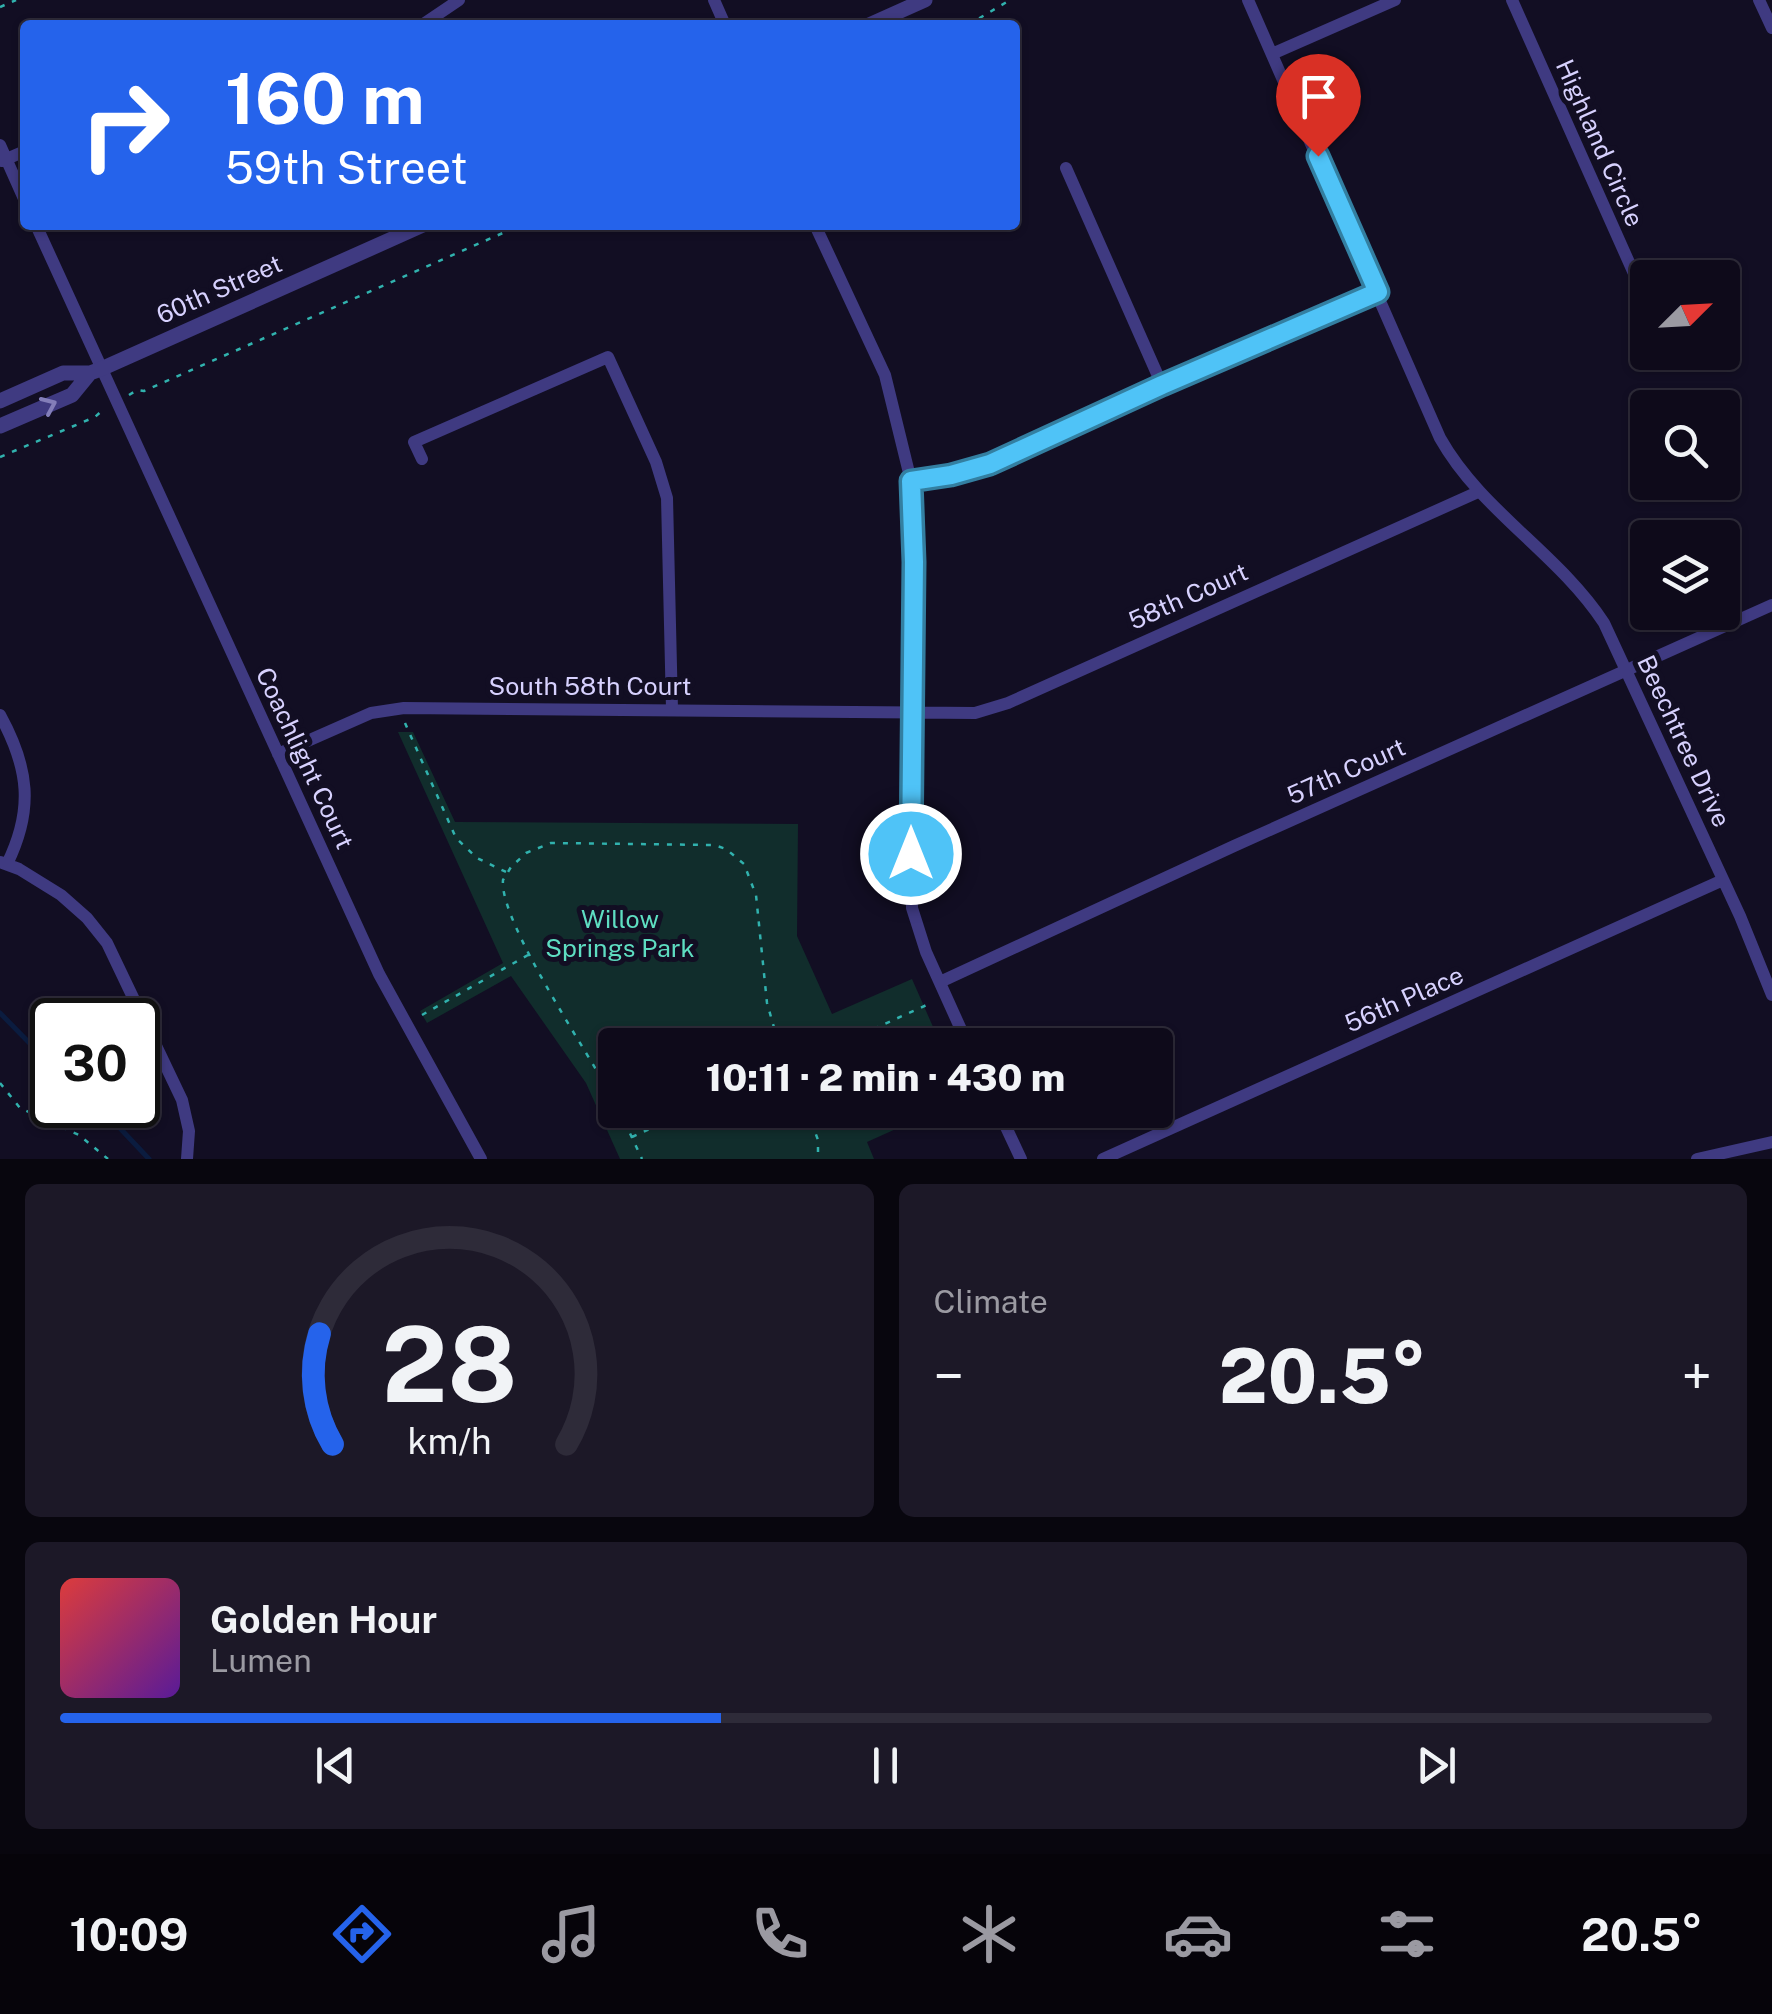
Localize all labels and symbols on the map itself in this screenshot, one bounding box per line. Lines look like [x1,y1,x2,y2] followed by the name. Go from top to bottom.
[1276,54,1361,157] pin
[1550,55,1650,231] street label: Highland Circle
[152,248,286,330] street label: 60th Street
[1630,260,1740,370] north arrow
[39,397,57,417] one-way arrow
[1124,556,1252,636] street label: 58th Court
[1631,650,1737,832] street label: Beechtree Drive
[250,663,360,853] street label: Coachlight Court
[488,671,692,701] street label: South 58th Court
[1282,732,1410,810] street label: 57th Court
[859,802,963,906] position arrow
[545,904,695,963] park label: Willow Springs Park
[1340,960,1468,1038] street label: 56th Place
[30,998,160,1128] speed limit sign: 30

